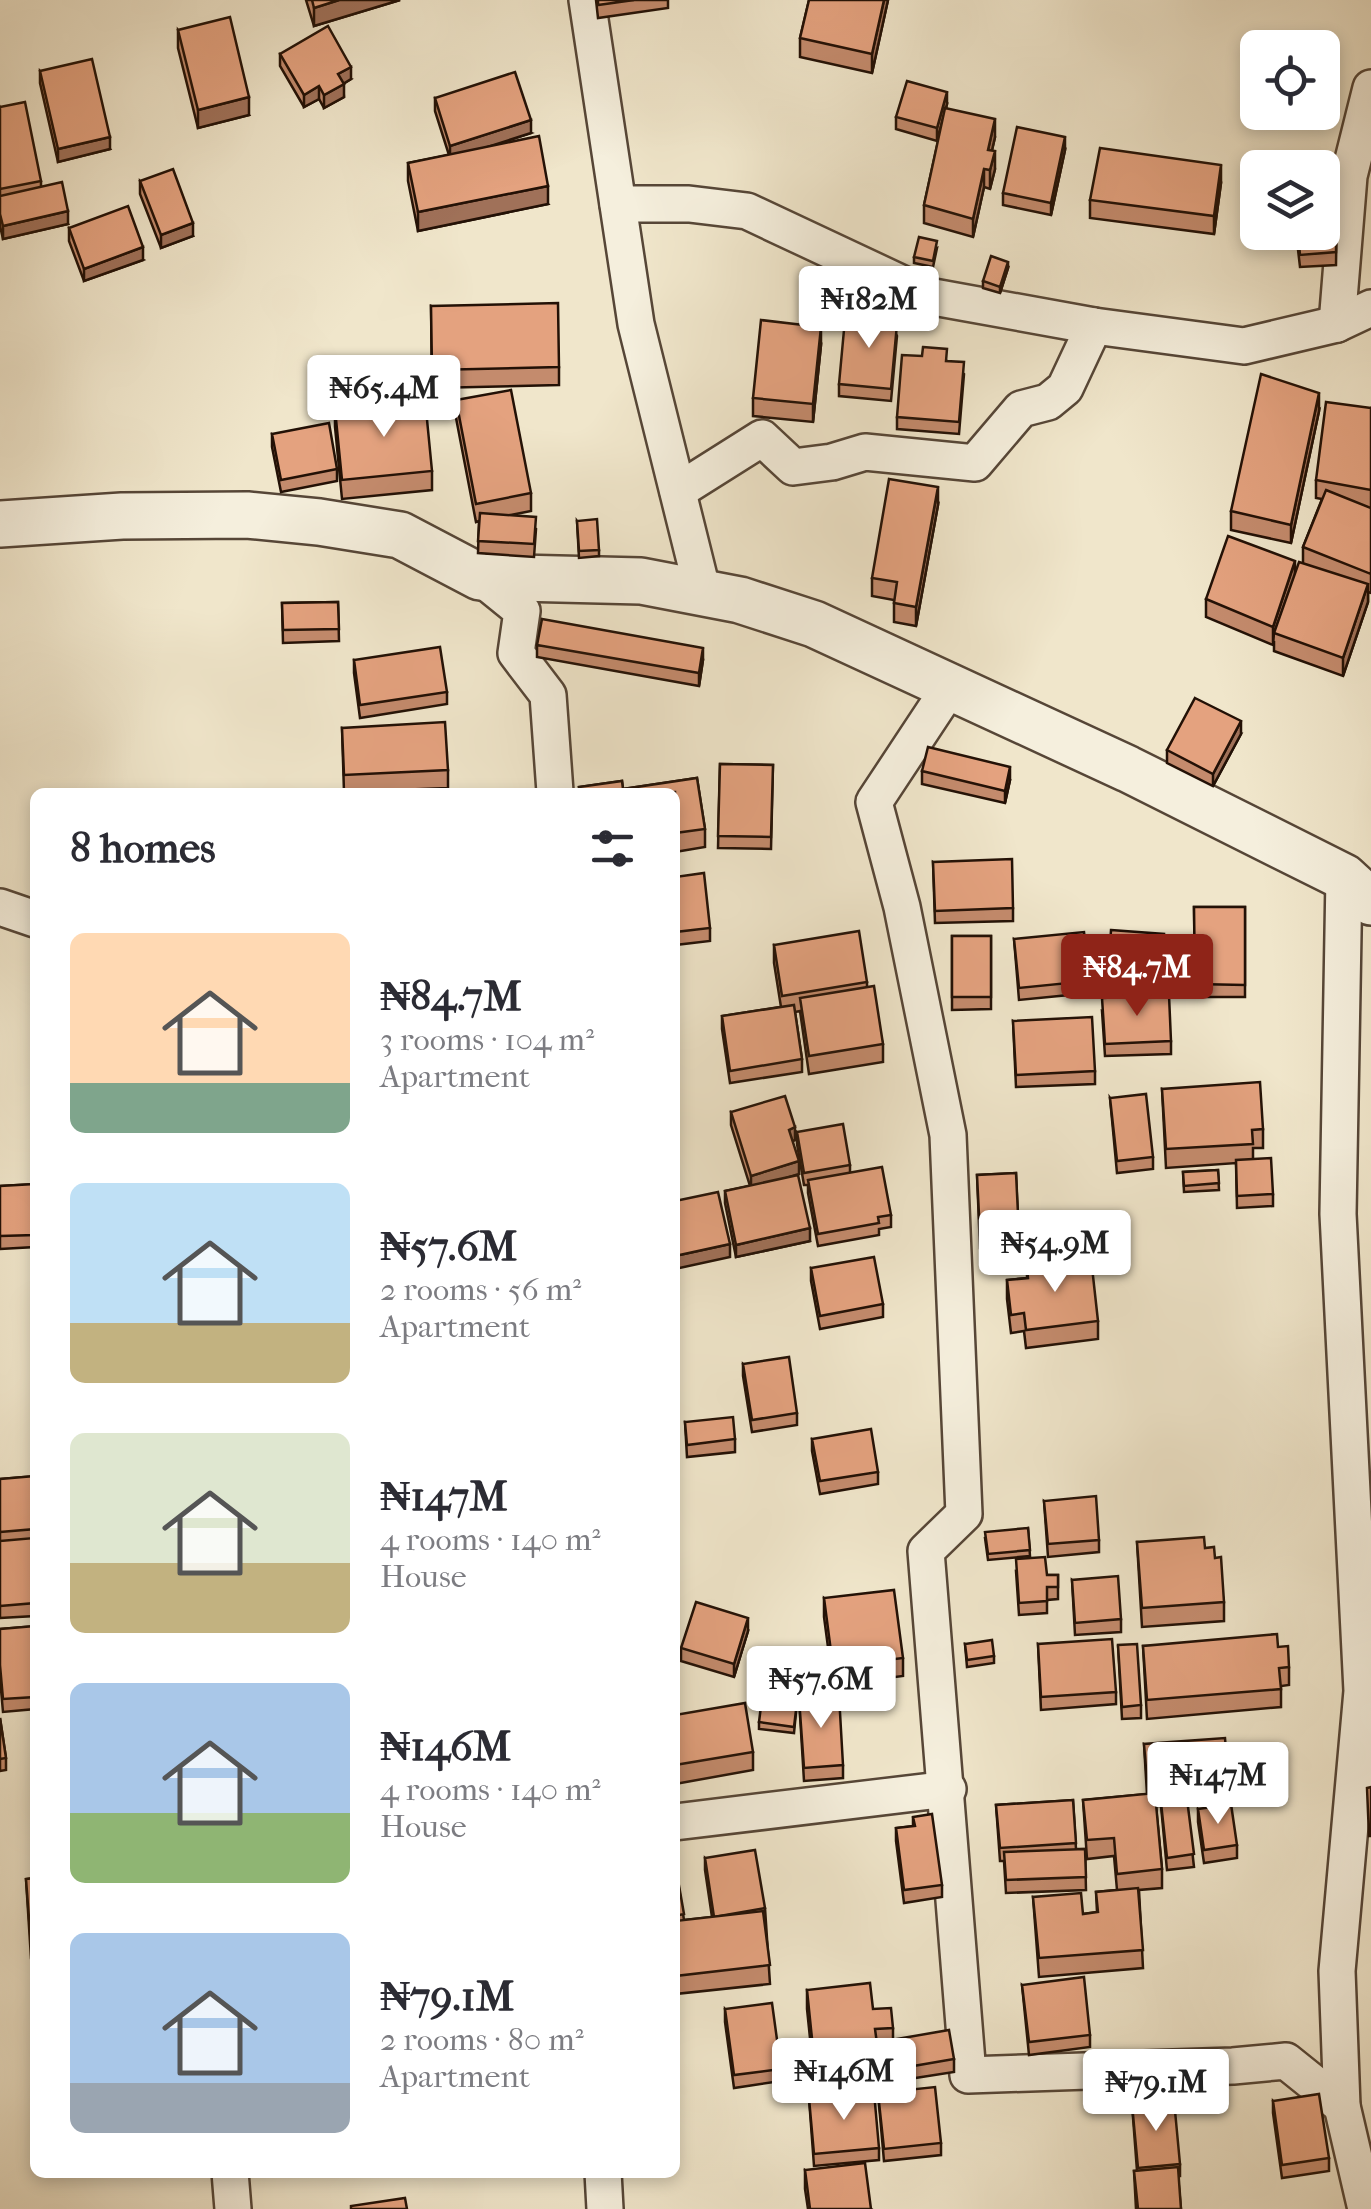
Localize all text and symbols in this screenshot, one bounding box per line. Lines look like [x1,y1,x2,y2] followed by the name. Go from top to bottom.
[1240,30,1340,250] map controls
[1240,30,1340,130] button: locate
[1240,150,1340,250] button: layers
[799,266,939,351] pin: ₦182M
[821,280,917,317] text: ₦182M
[303,355,465,440] pin: ₦65.4M
[329,369,439,406] text: ₦65.4M
[585,821,640,876] icon: filters
[70,824,216,873] text: 8 homes
[1056,934,1218,1019] pin: ₦84.7M
[1083,948,1191,985] text: ₦84.7M
[380,972,522,1021] text: ₦84.7M
[150,973,270,1093] icon: home
[380,1021,594,1058] text: 3 rooms · 104 m²
[380,1058,530,1095] text: Apartment
[974,1210,1136,1295] pin: ₦54.9M
[380,1222,517,1271] text: ₦57.6M
[150,1223,270,1343] icon: home
[1001,1224,1109,1261] text: ₦54.9M
[380,1271,581,1308] text: 2 rooms · 56 m²
[380,1308,530,1345] text: Apartment
[380,1472,508,1521] text: ₦147M
[150,1473,270,1593] icon: home
[380,1521,601,1558] text: 4 rooms · 140 m²
[380,1558,467,1595] text: House
[740,1646,902,1731] pin: ₦57.6M
[769,1660,873,1697] text: ₦57.6M
[380,1722,511,1771] text: ₦146M
[150,1723,270,1843] icon: home
[1148,1742,1288,1827] pin: ₦147M
[1169,1756,1267,1793] text: ₦147M
[380,1771,601,1808] text: 4 rooms · 140 m²
[380,1808,467,1845] text: House
[380,1972,514,2021] text: ₦79.1M
[150,1973,270,2093] icon: home
[380,2021,584,2058] text: 2 rooms · 80 m²
[774,2038,914,2123] pin: ₦146M
[1075,2049,1237,2134] pin: ₦79.1M
[794,2052,894,2089] text: ₦146M
[380,2058,530,2095] text: Apartment
[1105,2063,1207,2100] text: ₦79.1M

